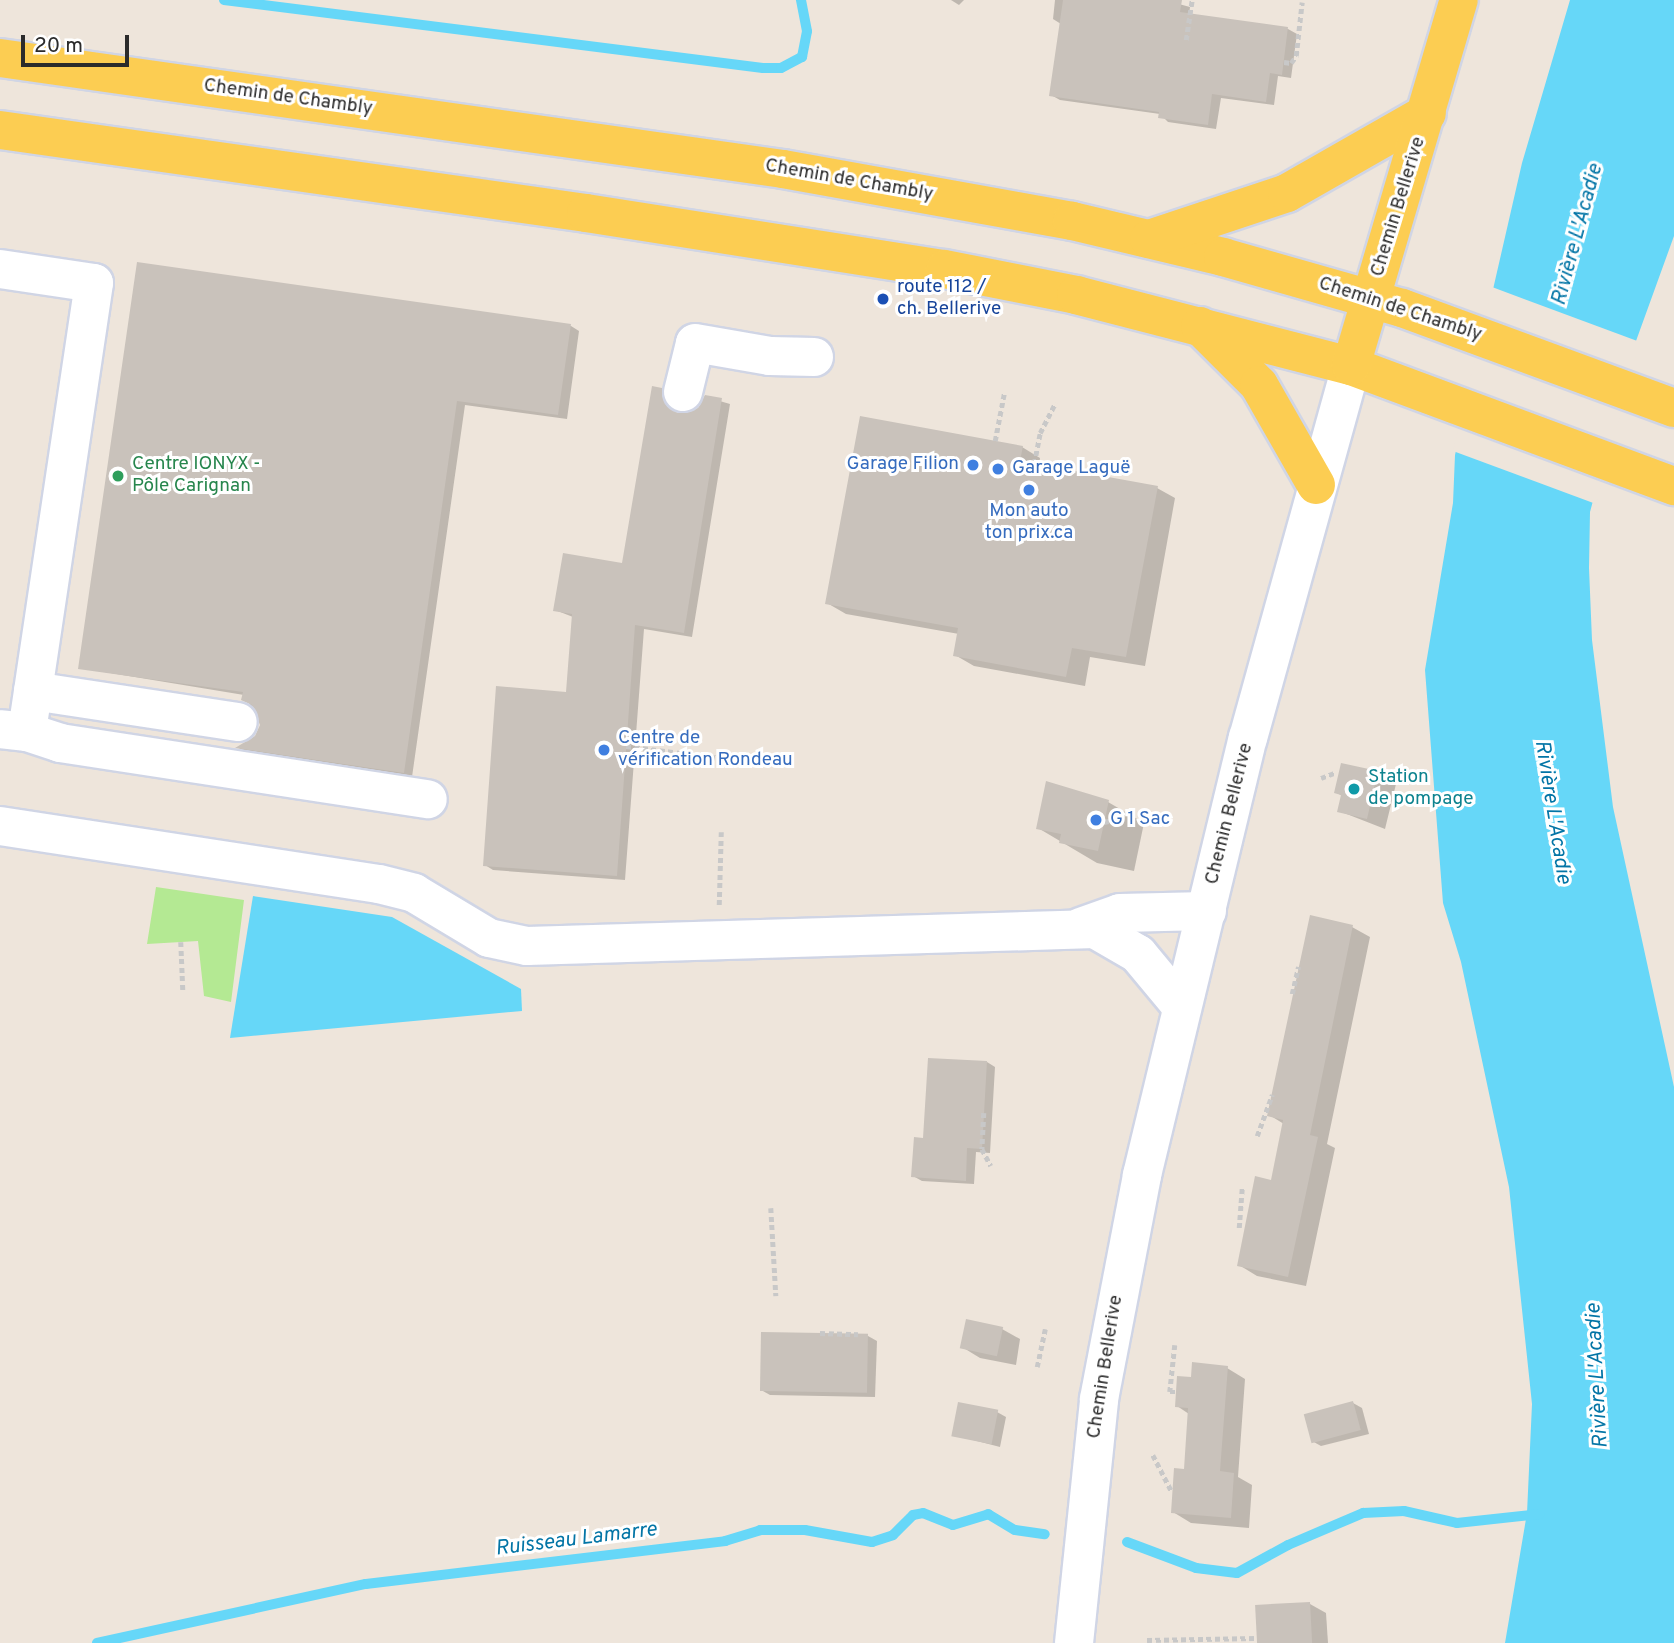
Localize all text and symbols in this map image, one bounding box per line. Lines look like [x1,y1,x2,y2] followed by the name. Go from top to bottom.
[24,21,133,65] scale bar
[34,33,83,60] text: 20 m
[202,75,374,121] street label: Chemin de Chambly
[1367,134,1431,280] street label: Chemin Bellerive
[763,155,935,207] street label: Chemin de Chambly
[1547,162,1609,308] water label: Rivière L'Acadie
[1316,273,1484,347] street label: Chemin de Chambly
[897,277,1001,321] place label: route 112 / ch. Bellerive
[875,291,891,307] marker: route 112 / ch. Bellerive
[132,454,261,498] place label: Centre IONYX - Pôle Carignan
[847,454,959,476] place label: Garage Filion
[965,457,981,473] marker: Garage Filion
[1012,458,1131,480] place label: Garage Laguë
[990,461,1006,477] marker: Garage Laguë
[110,468,126,484] marker: Centre IONYX - Pôle Carignan
[1021,482,1037,498] marker: Mon auto ton prix.ca
[985,501,1073,545] place label: Mon auto ton prix.ca
[618,728,793,772] place label: Centre de vérification Rondeau
[1528,738,1576,886] water label: Rivière L'Acadie
[1201,741,1259,887] street label: Chemin Bellerive
[596,742,612,758] marker: Centre de vérification Rondeau
[1368,767,1473,811] place label: Station de pompage
[1346,781,1362,797] marker: Station de pompage
[1110,809,1170,831] place label: G 1 Sac
[1088,812,1104,828] marker: G 1 Sac
[1083,1294,1129,1440] street label: Chemin Bellerive
[1582,1303,1614,1449] water label: Rivière L'Acadie
[494,1518,658,1562] water label: Ruisseau Lamarre

